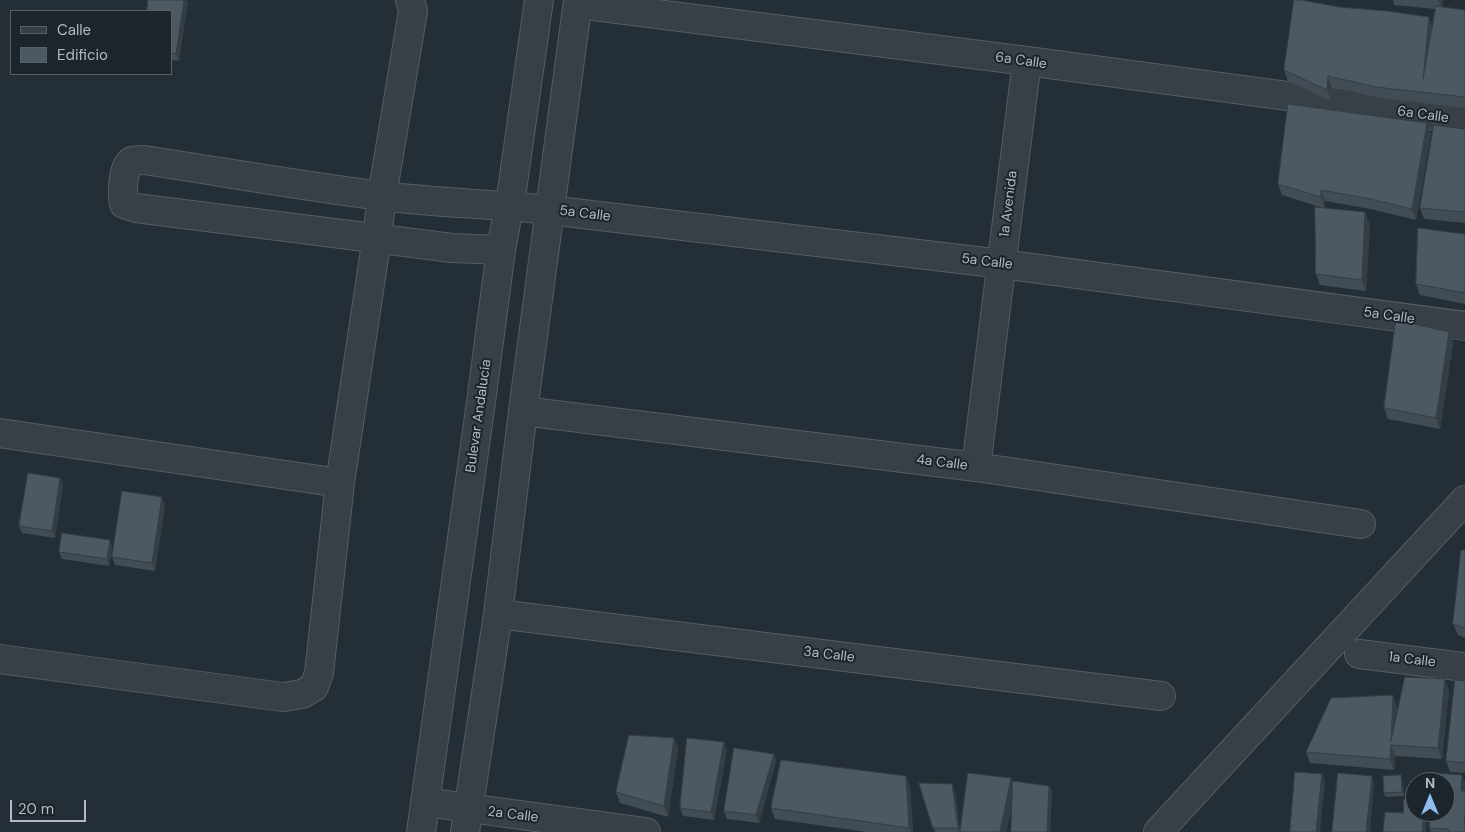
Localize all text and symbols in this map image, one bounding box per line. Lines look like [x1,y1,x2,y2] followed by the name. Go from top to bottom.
[10,10,172,75] legend
[57,20,91,40] text: Calle
[57,45,108,65] text: Edificio
[994,49,1048,73] street label: 6a Calle
[1396,103,1450,127] street label: 6a Calle
[997,170,1021,238] street label: 1a Avenida
[558,203,612,225] street label: 5a Calle
[960,251,1014,273] street label: 5a Calle
[1362,304,1416,328] street label: 5a Calle
[463,358,495,474] street label: Bulevar Andalucía
[915,452,969,474] street label: 4a Calle
[802,644,856,666] street label: 3a Calle
[1387,649,1437,671] street label: 1a Calle
[1405,772,1455,822] north arrow
[1425,774,1435,792] text: N
[12,790,89,822] scale bar
[18,799,54,819] text: 20 m
[487,804,539,826] street label: 2a Calle

